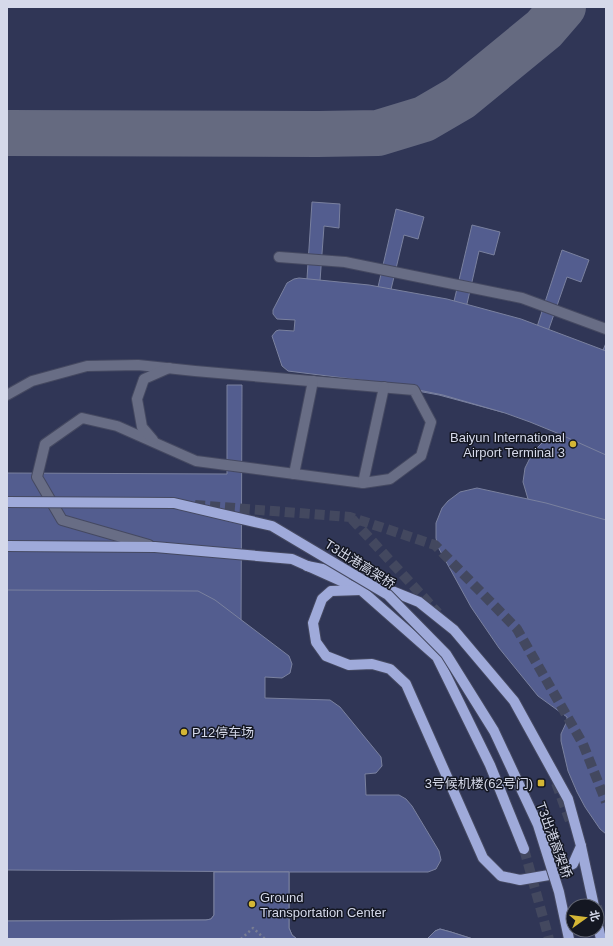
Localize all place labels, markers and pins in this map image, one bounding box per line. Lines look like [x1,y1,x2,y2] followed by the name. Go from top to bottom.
[450,430,565,460] place label: Baiyun International Airport Terminal 3
[568,439,578,449] marker: Baiyun International Airport Terminal 3
[192,725,254,740] place label: P12停车场
[179,727,189,737] marker: P12停车场
[425,776,533,791] place label: 3号候机楼(62号门)
[536,778,546,788] marker: 3号候机楼(62号门)
[260,890,387,920] place label: Ground Transportation Center
[247,899,257,909] marker: Ground Transportation Center

